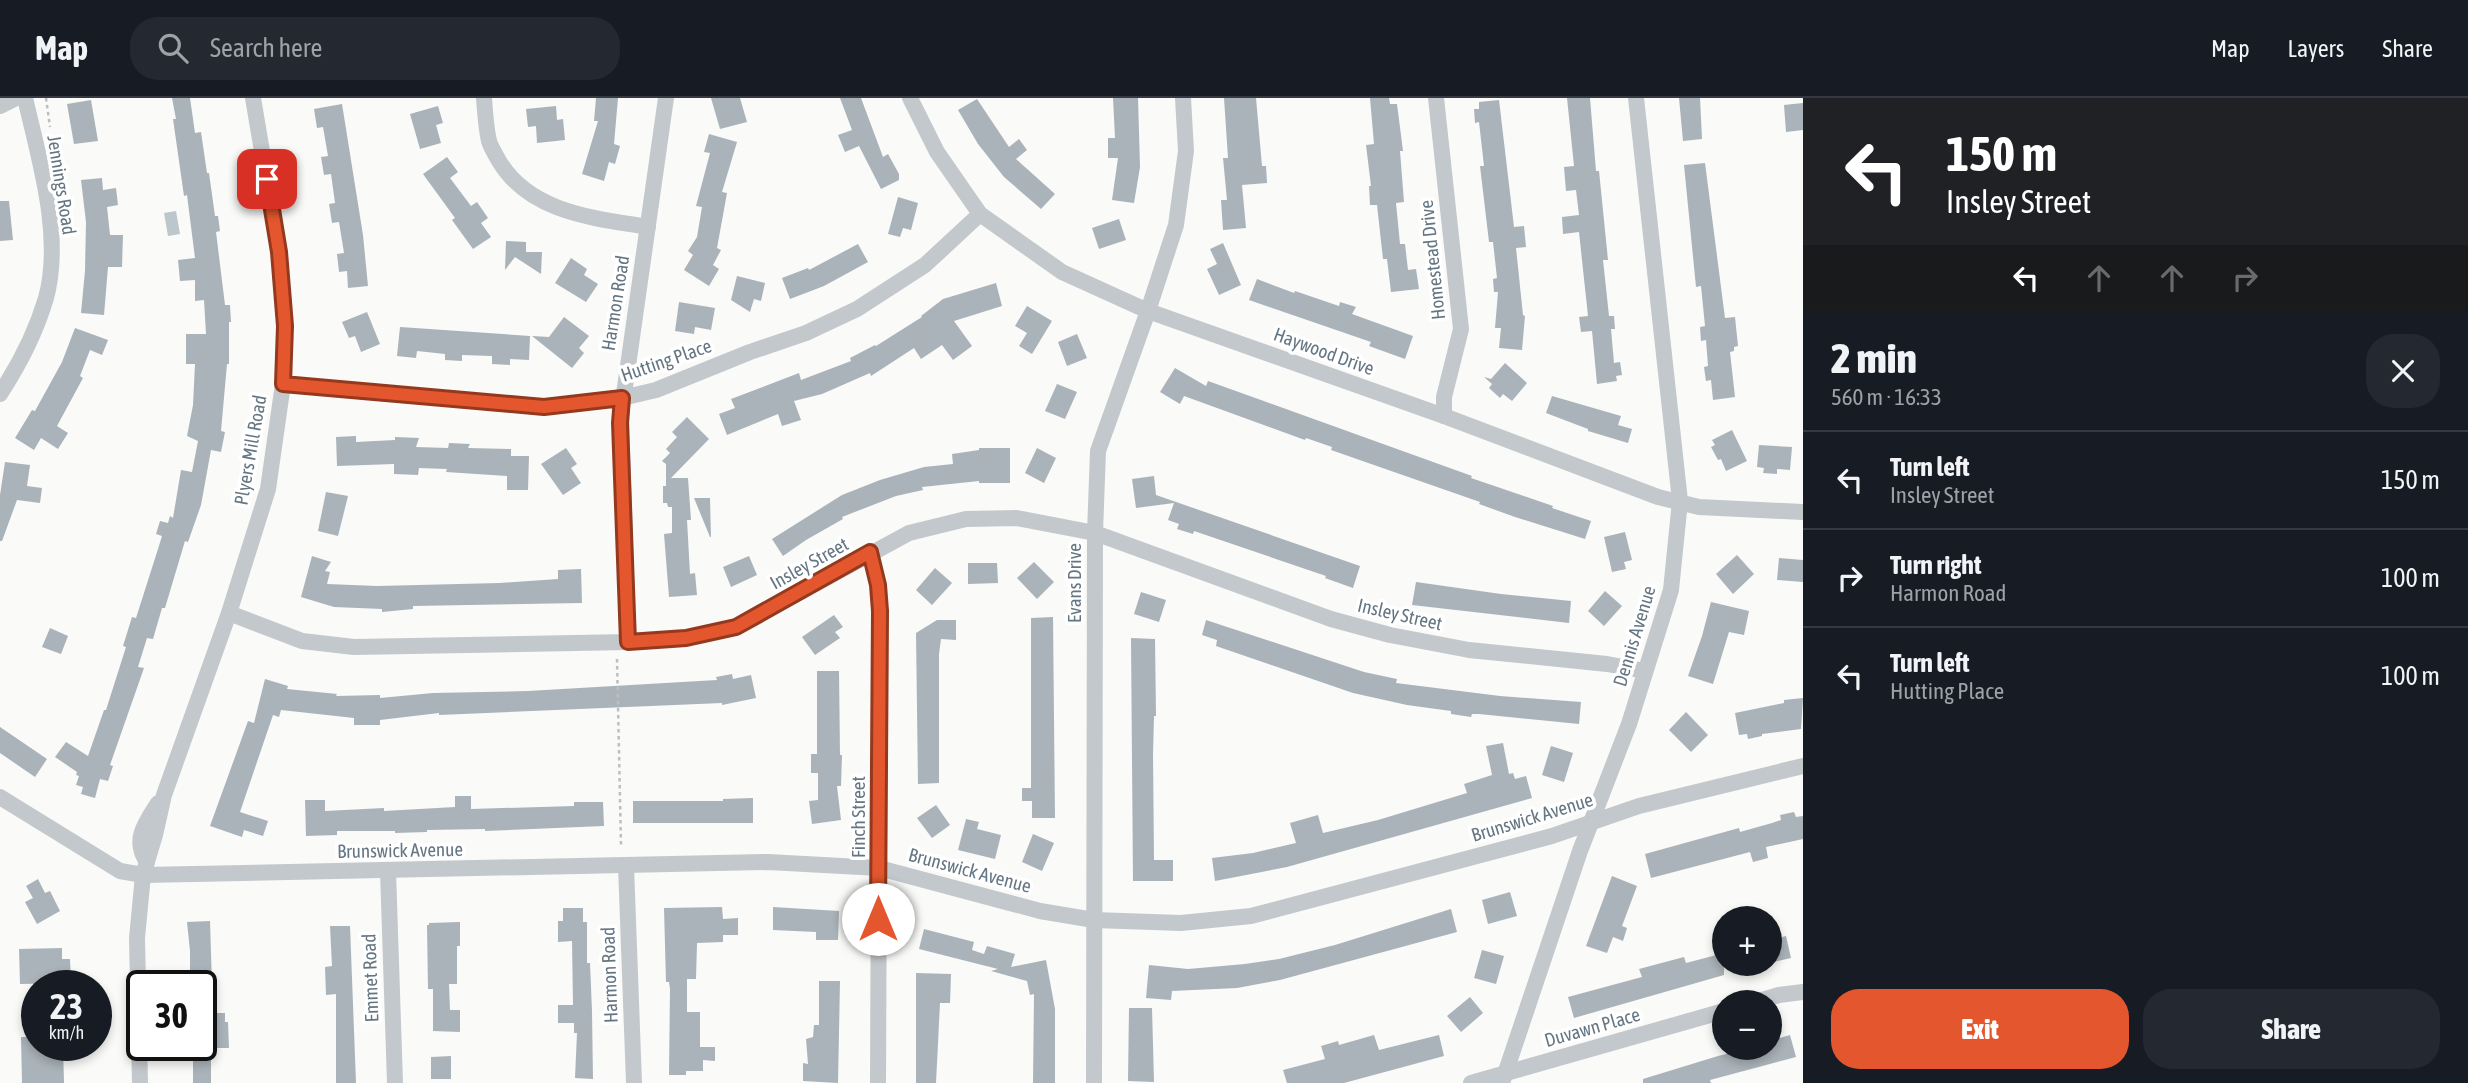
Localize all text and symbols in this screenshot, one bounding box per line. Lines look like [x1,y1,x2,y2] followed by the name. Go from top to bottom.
[130,17,620,80] search box
[35,29,88,67] text: Map
[154,29,192,67] icon: search
[210,33,322,63] text: Search here
[2211,35,2250,62] text: Map
[2288,35,2344,62] text: Layers
[2382,35,2433,62] text: Share
[1946,125,2057,181] text: 150 m
[1831,126,1922,217] icon: left
[43,134,81,236] street label: Jennings Road
[237,149,297,209] pin
[248,160,286,198] icon: arrive
[1946,183,2091,220] text: Insley Street
[1415,199,1449,321] street label: Homestead Drive
[597,254,633,352] street label: Harmon Road
[2007,259,2045,297] icon: left
[2080,259,2118,297] icon: ahead
[2153,259,2191,297] icon: ahead
[2226,259,2264,297] icon: right
[1271,323,1377,379] street label: Haywood Drive
[618,334,714,386] street label: Hutting Place
[1831,334,1917,382] text: 2 min
[2366,334,2440,408] button: close
[1831,384,1942,410] text: 560 m · 16:33
[229,393,271,507] street label: Plyers Mill Road
[1890,452,1970,482] text: Turn left
[1831,461,1869,499] icon: left
[2381,465,2440,495] text: 150 m
[1890,482,1994,508] text: Insley Street
[766,532,852,594] street label: Insley Street
[1063,543,1085,623] street label: Evans Drive
[1890,550,1981,580] text: Turn right
[1831,559,1869,597] icon: right
[2381,563,2440,593] text: 100 m
[1890,580,2006,606] text: Harmon Road
[1608,583,1660,689] street label: Dennis Avenue
[1356,594,1444,634] street label: Insley Street
[1890,648,1970,678] text: Turn left
[1831,657,1869,695] icon: left
[2381,661,2440,691] text: 100 m
[1890,678,2004,704] text: Hutting Place
[847,776,869,858] street label: Finch Street
[1469,788,1595,846] street label: Brunswick Avenue
[337,838,463,862] street label: Brunswick Avenue
[906,843,1034,897] street label: Brunswick Avenue
[841,882,915,956] position arrow
[1712,906,1782,1060] map controls
[1712,906,1782,976] button: +
[596,927,622,1023] street label: Harmon Road
[357,933,383,1023] street label: Emmet Road
[126,970,217,1061] speed limit sign: 30
[50,986,83,1026] text: 23
[1831,989,2129,1069] button: Exit
[2143,989,2440,1069] button: Share
[1712,990,1782,1060] button: −
[1542,1003,1642,1051] street label: Duvawn Place
[49,1022,84,1043] text: km/h

